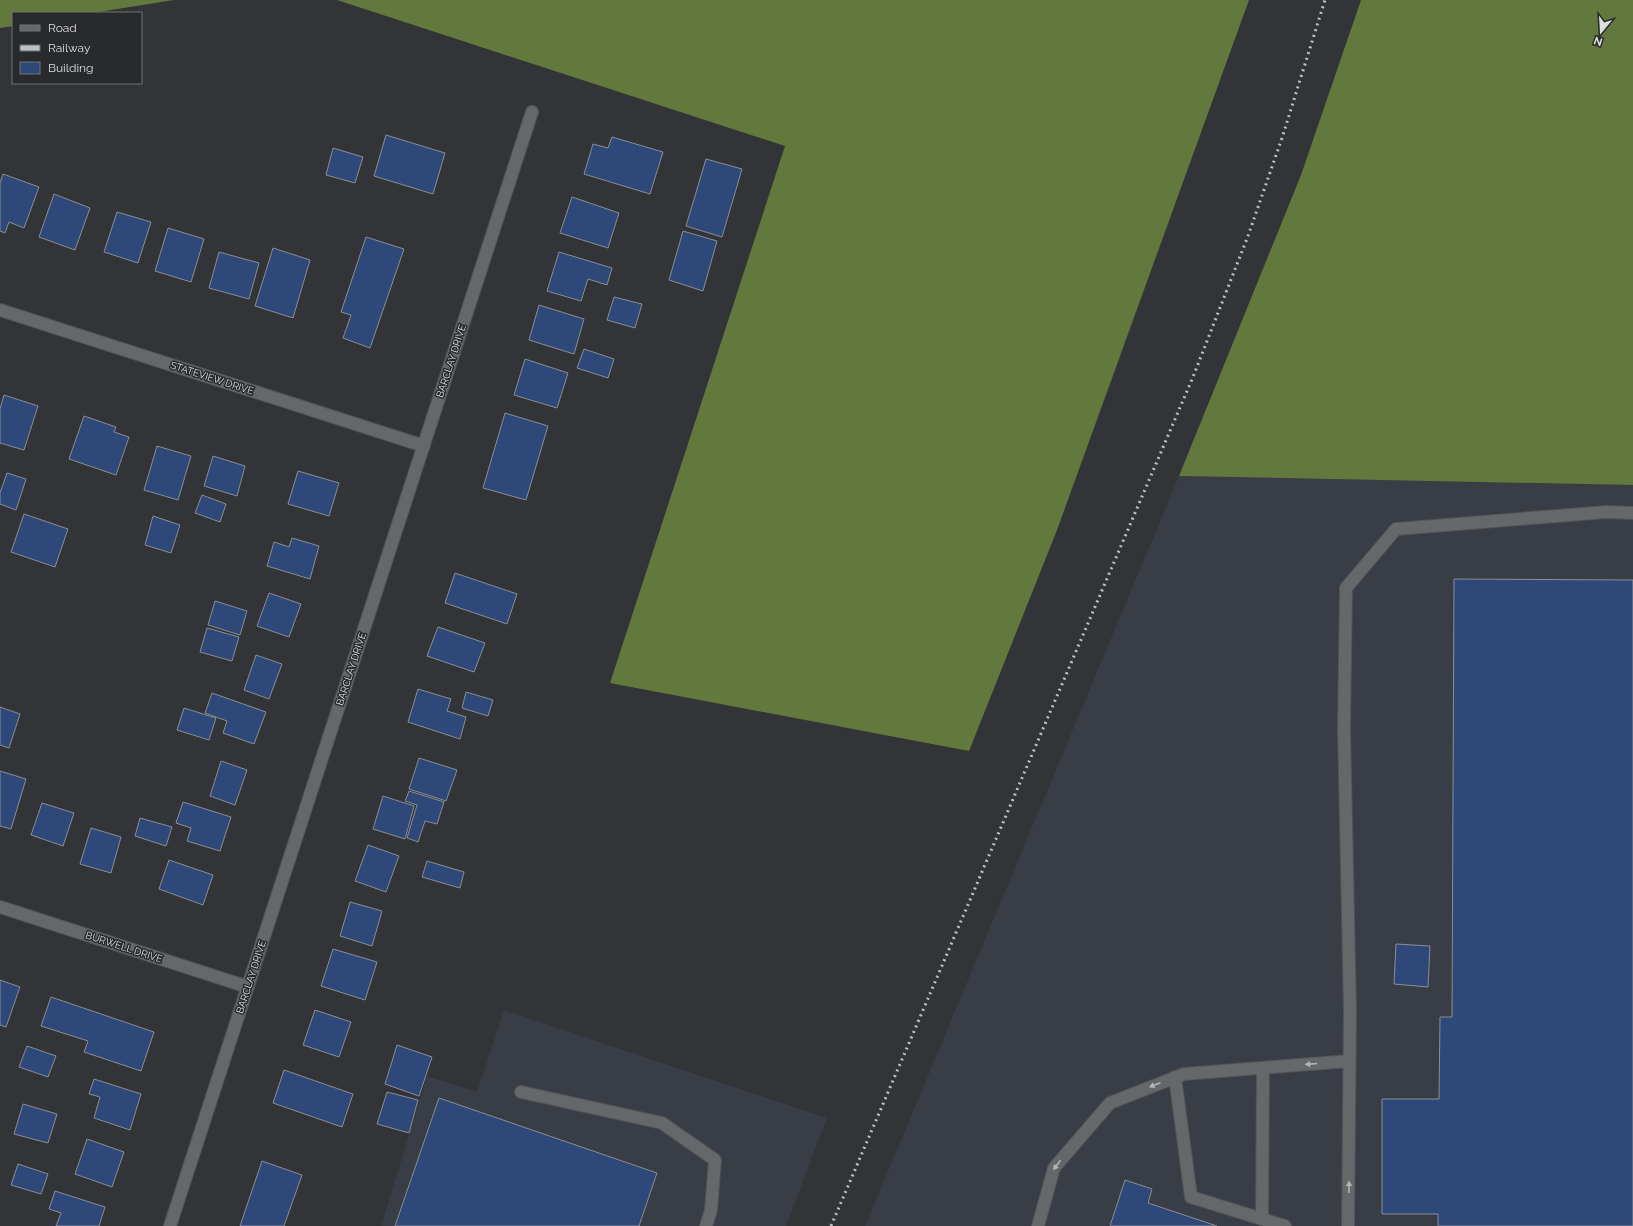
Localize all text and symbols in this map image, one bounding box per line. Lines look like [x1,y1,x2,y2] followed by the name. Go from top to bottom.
[12,12,142,84] legend
[1581,12,1621,52] north arrow
[48,21,77,35] text: Road
[1592,34,1604,49] text: N
[48,41,91,55] text: Railway
[48,61,94,75] text: Building
[434,323,468,399] street label: BARCLAY DRIVE
[169,359,255,397] street label: STATEVIEW DRIVE
[334,631,368,707] street label: BARCLAY DRIVE
[84,929,164,965] street label: BURWELL DRIVE
[234,939,268,1015] street label: BARCLAY DRIVE
[1305,1060,1317,1067] one-way arrow
[1150,1082,1161,1088] one-way arrow
[1053,1159,1061,1170] one-way arrow
[1346,1180,1352,1193] one-way arrow

